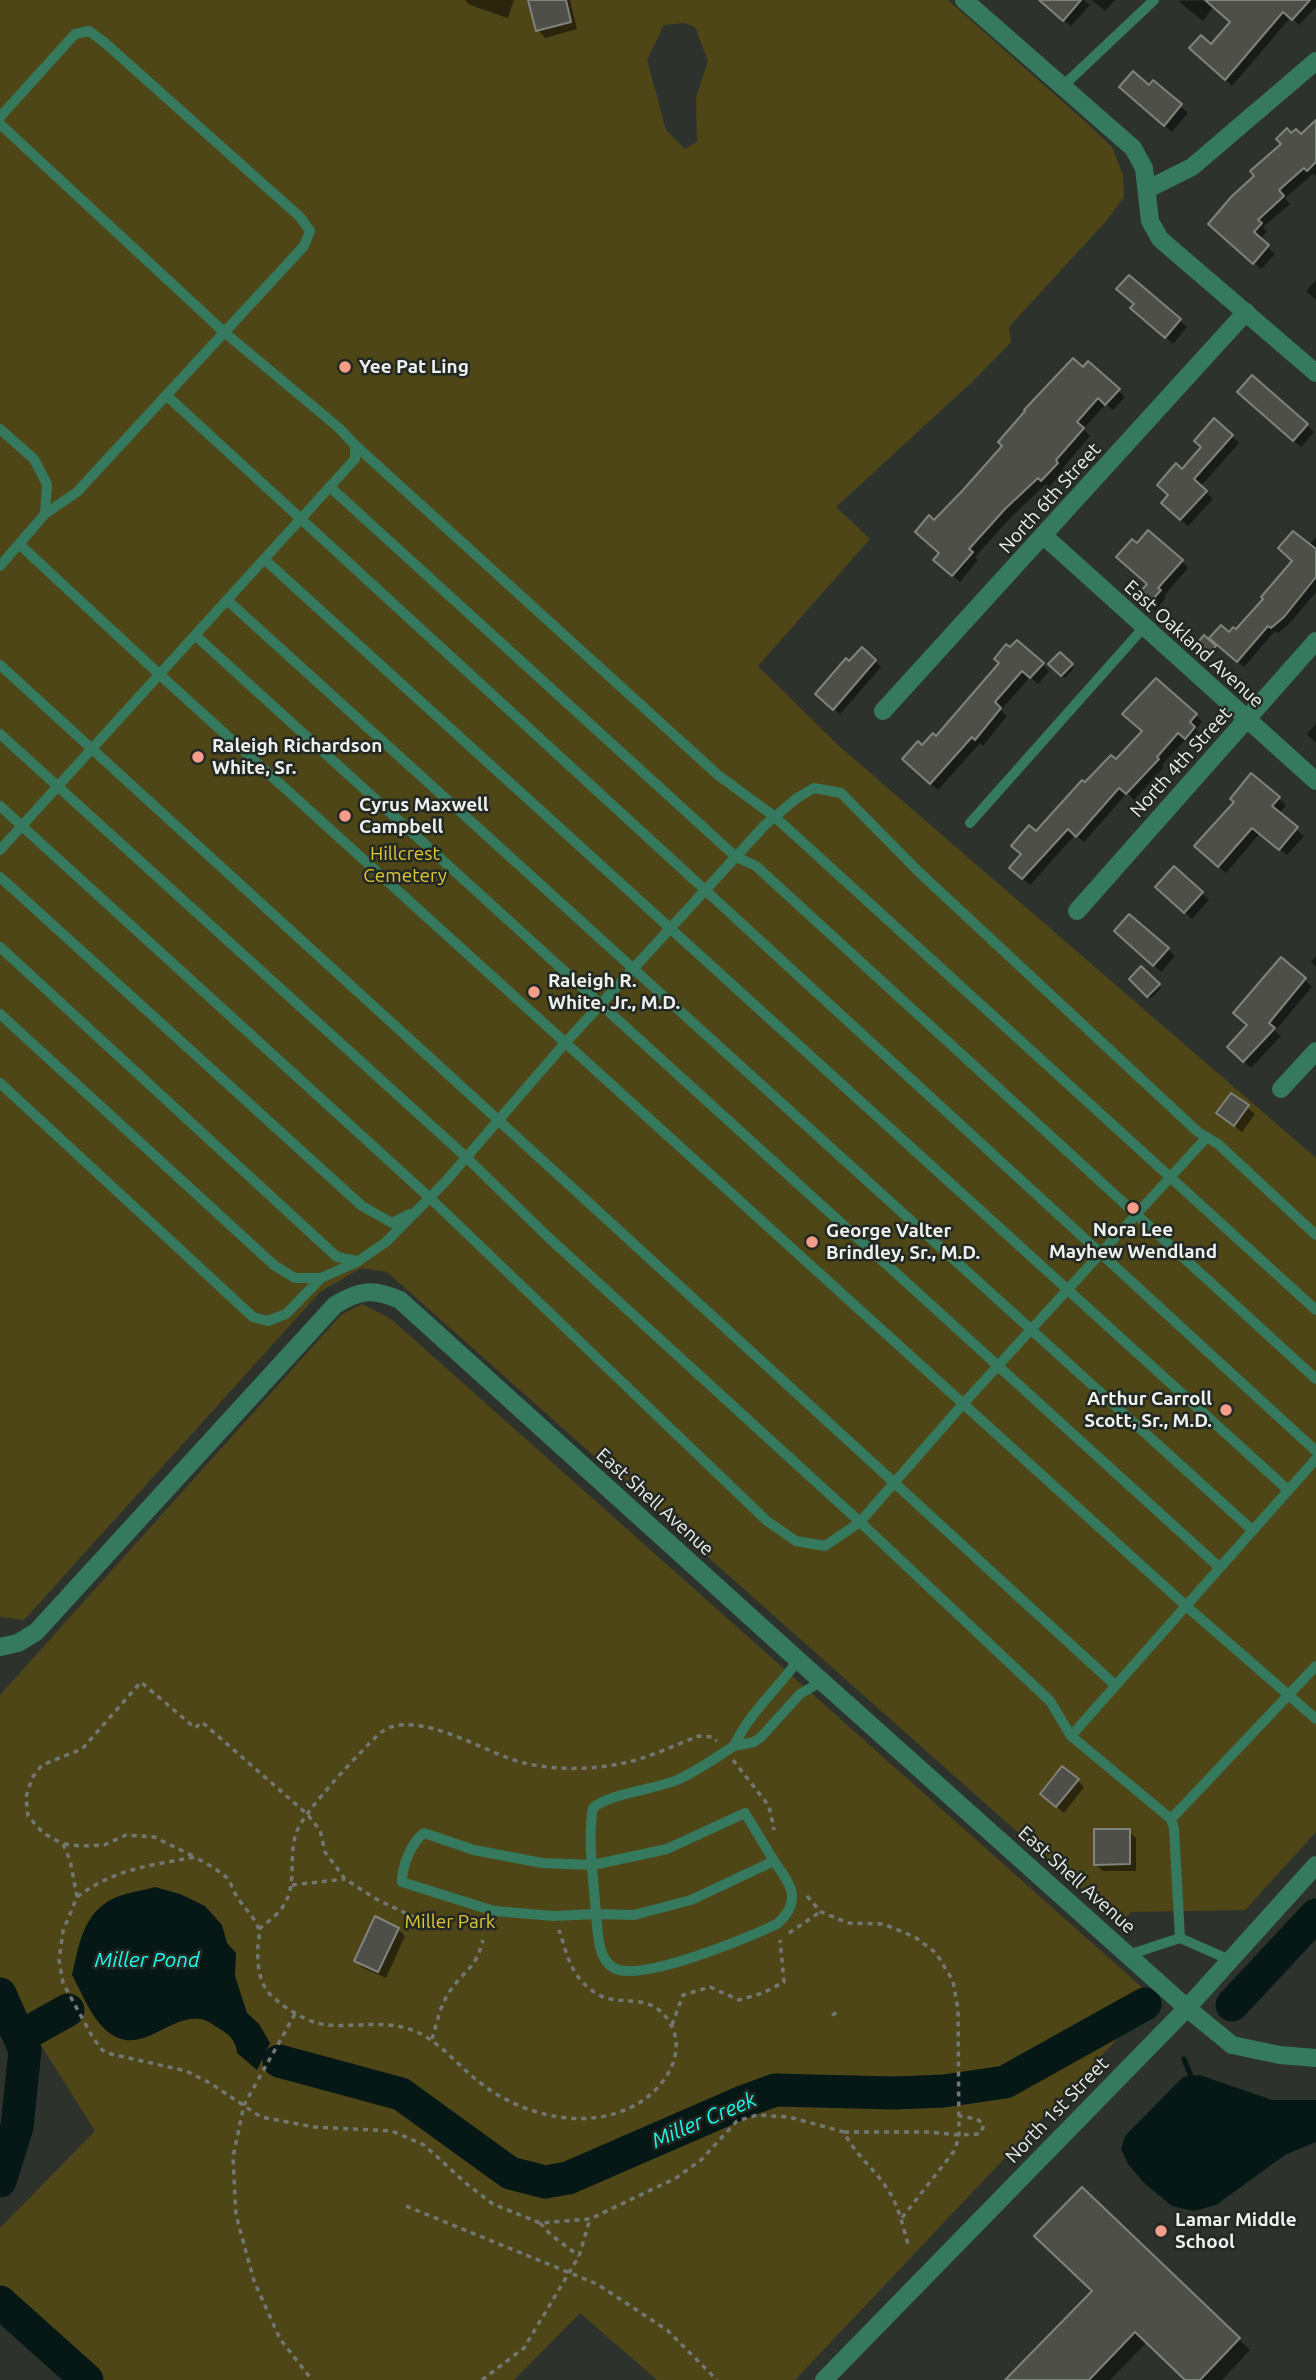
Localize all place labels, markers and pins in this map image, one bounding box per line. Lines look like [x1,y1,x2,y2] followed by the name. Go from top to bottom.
[359,356,469,378] place label: Yee Pat Ling
[337,359,353,375] marker: Yee Pat Ling
[212,735,382,779] place label: Raleigh Richardson White, Sr.
[190,749,206,765] marker: Raleigh Richardson White, Sr.
[359,794,489,838] place label: Cyrus Maxwell Campbell
[337,808,353,824] marker: Cyrus Maxwell Campbell
[548,970,680,1014] place label: Raleigh R. White, Jr., M.D.
[526,984,542,1000] marker: Raleigh R. White, Jr., M.D.
[1125,1200,1141,1216] marker: Nora Lee Mayhew Wendland
[1049,1219,1217,1263] place label: Nora Lee Mayhew Wendland
[826,1220,980,1264] place label: George Valter Brindley, Sr., M.D.
[804,1234,820,1250] marker: George Valter Brindley, Sr., M.D.
[1084,1388,1212,1432] place label: Arthur Carroll Scott, Sr., M.D.
[1218,1402,1234,1418] marker: Arthur Carroll Scott, Sr., M.D.
[1175,2209,1297,2253] place label: Lamar Middle School
[1153,2223,1169,2239] marker: Lamar Middle School

